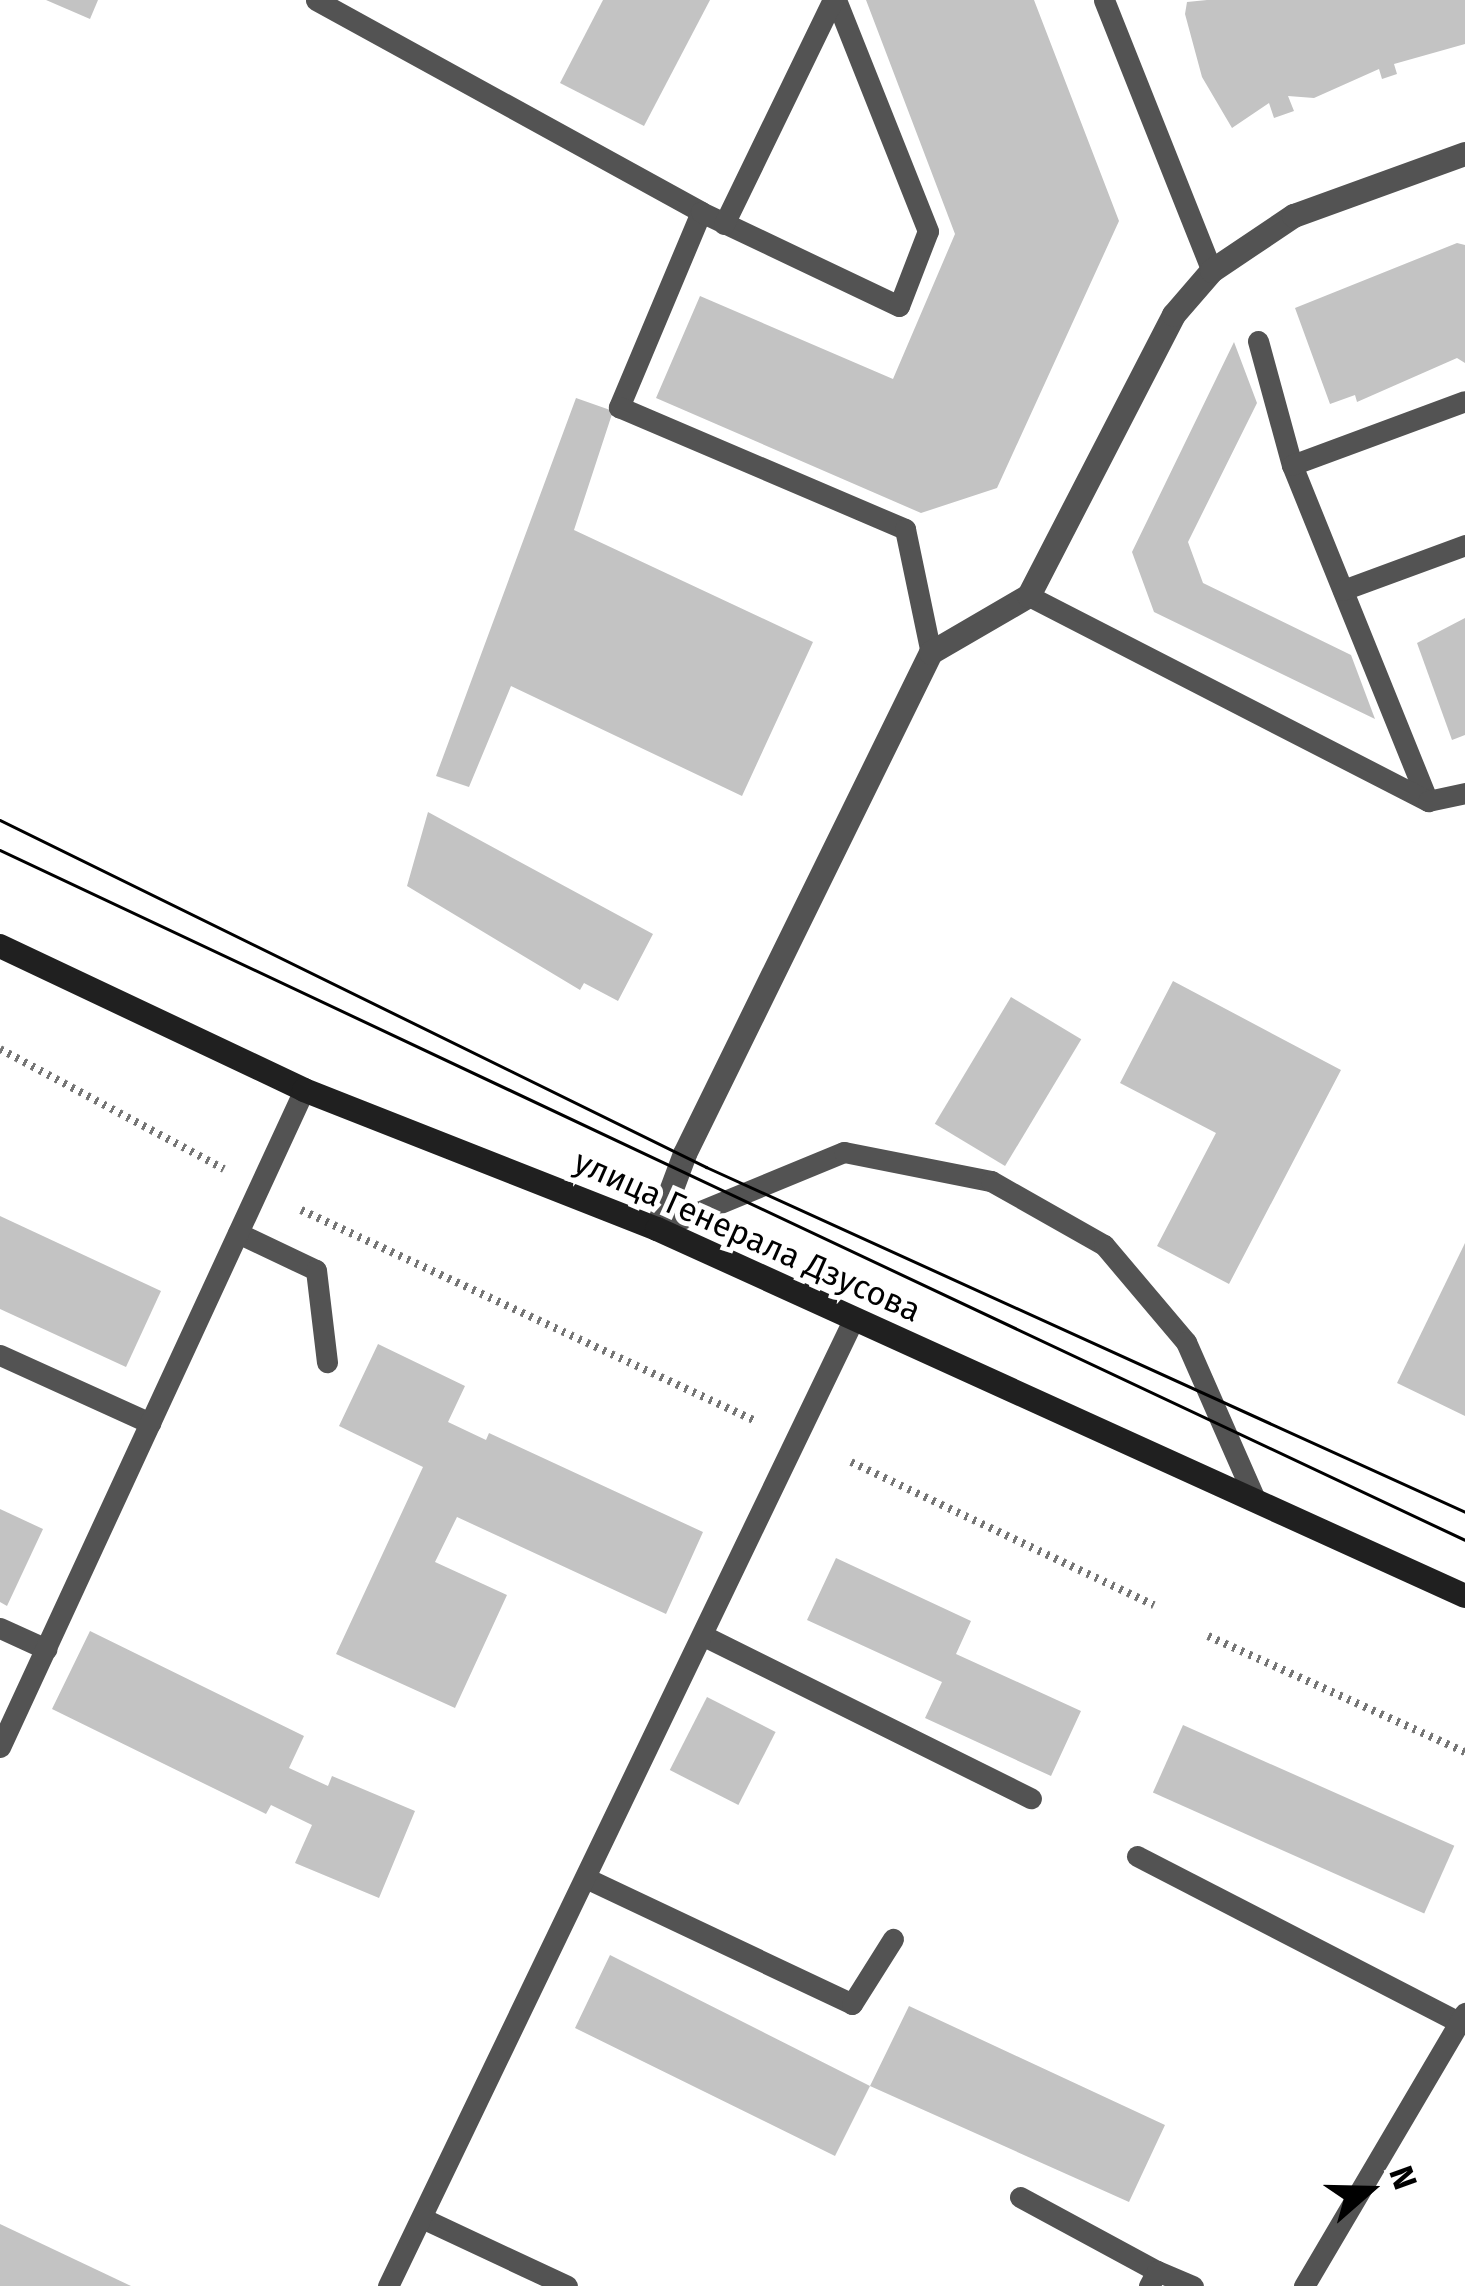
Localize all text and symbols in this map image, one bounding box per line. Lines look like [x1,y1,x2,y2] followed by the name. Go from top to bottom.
[567,1143,927,1331] street label: улица Генерала Дзусова
[1309,2130,1429,2250] north arrow
[1380,2161,1425,2195] text: N

